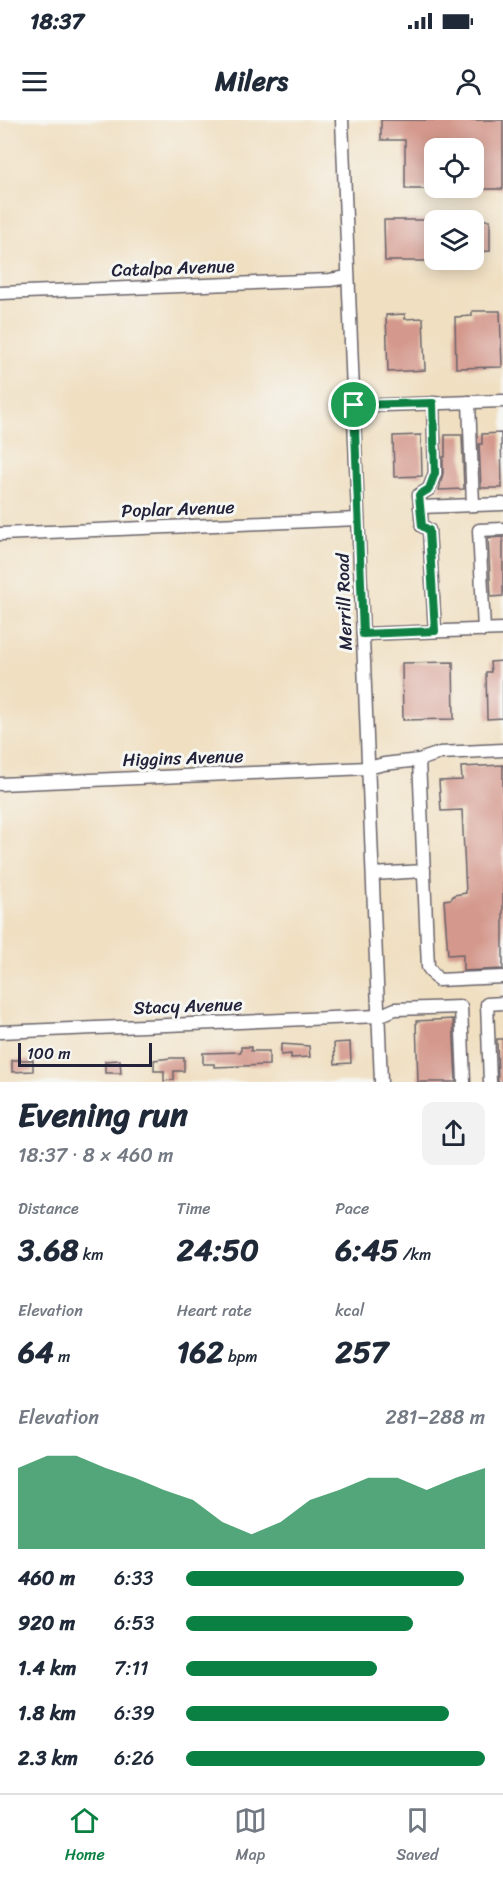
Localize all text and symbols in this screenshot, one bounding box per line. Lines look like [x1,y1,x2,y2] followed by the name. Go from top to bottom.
[30,2,84,41] text: 18:37
[215,57,288,105] text: Milers
[18,65,51,98] icon: menu
[452,65,485,98] icon: person
[424,138,484,270] map controls
[424,138,484,198] button: locate
[424,210,484,270] button: layers
[111,250,235,286] street label: Catalpa Avenue
[328,379,379,430] pin
[337,388,370,421] icon: arrive
[121,491,235,527] street label: Poplar Avenue
[326,551,362,651] street label: Merrill Road
[122,740,244,776] street label: Higgins Avenue
[133,988,243,1024] street label: Stacy Avenue
[27,1039,71,1068] text: 100 m
[18,1040,152,1067] scale bar
[18,1086,188,1144] text: Evening run
[422,1102,485,1165] button: share
[18,1138,173,1173] text: 18:37 · 8 × 460 m
[18,1194,79,1223] text: Distance
[177,1194,210,1223] text: Time
[335,1194,369,1223] text: Pace
[18,1223,79,1277] text: 3.68
[177,1223,259,1277] text: 24:50
[335,1223,399,1277] text: 6:45
[79,1240,104,1269] text: km
[399,1240,431,1269] text: /km
[18,1296,83,1325] text: Elevation
[177,1296,252,1325] text: Heart rate
[335,1296,364,1325] text: kcal
[18,1325,54,1379] text: 64
[177,1325,224,1379] text: 162
[335,1325,388,1379] text: 257
[54,1342,70,1371] text: m
[224,1342,258,1371] text: bpm
[18,1400,99,1435] text: Elevation
[385,1400,485,1435] text: 281–288 m
[18,1561,75,1596] text: 460 m
[114,1561,153,1596] text: 6:33
[18,1606,75,1641] text: 920 m
[114,1606,155,1641] text: 6:53
[18,1651,76,1686] text: 1.4 km
[114,1651,149,1686] text: 7:11
[18,1696,76,1731] text: 1.8 km
[114,1696,155,1731] text: 6:39
[18,1741,78,1776] text: 2.3 km
[114,1741,154,1776] text: 6:26
[65,1804,105,1869] tab: Home
[234,1804,267,1869] tab: Map
[396,1804,438,1869] tab: Saved

